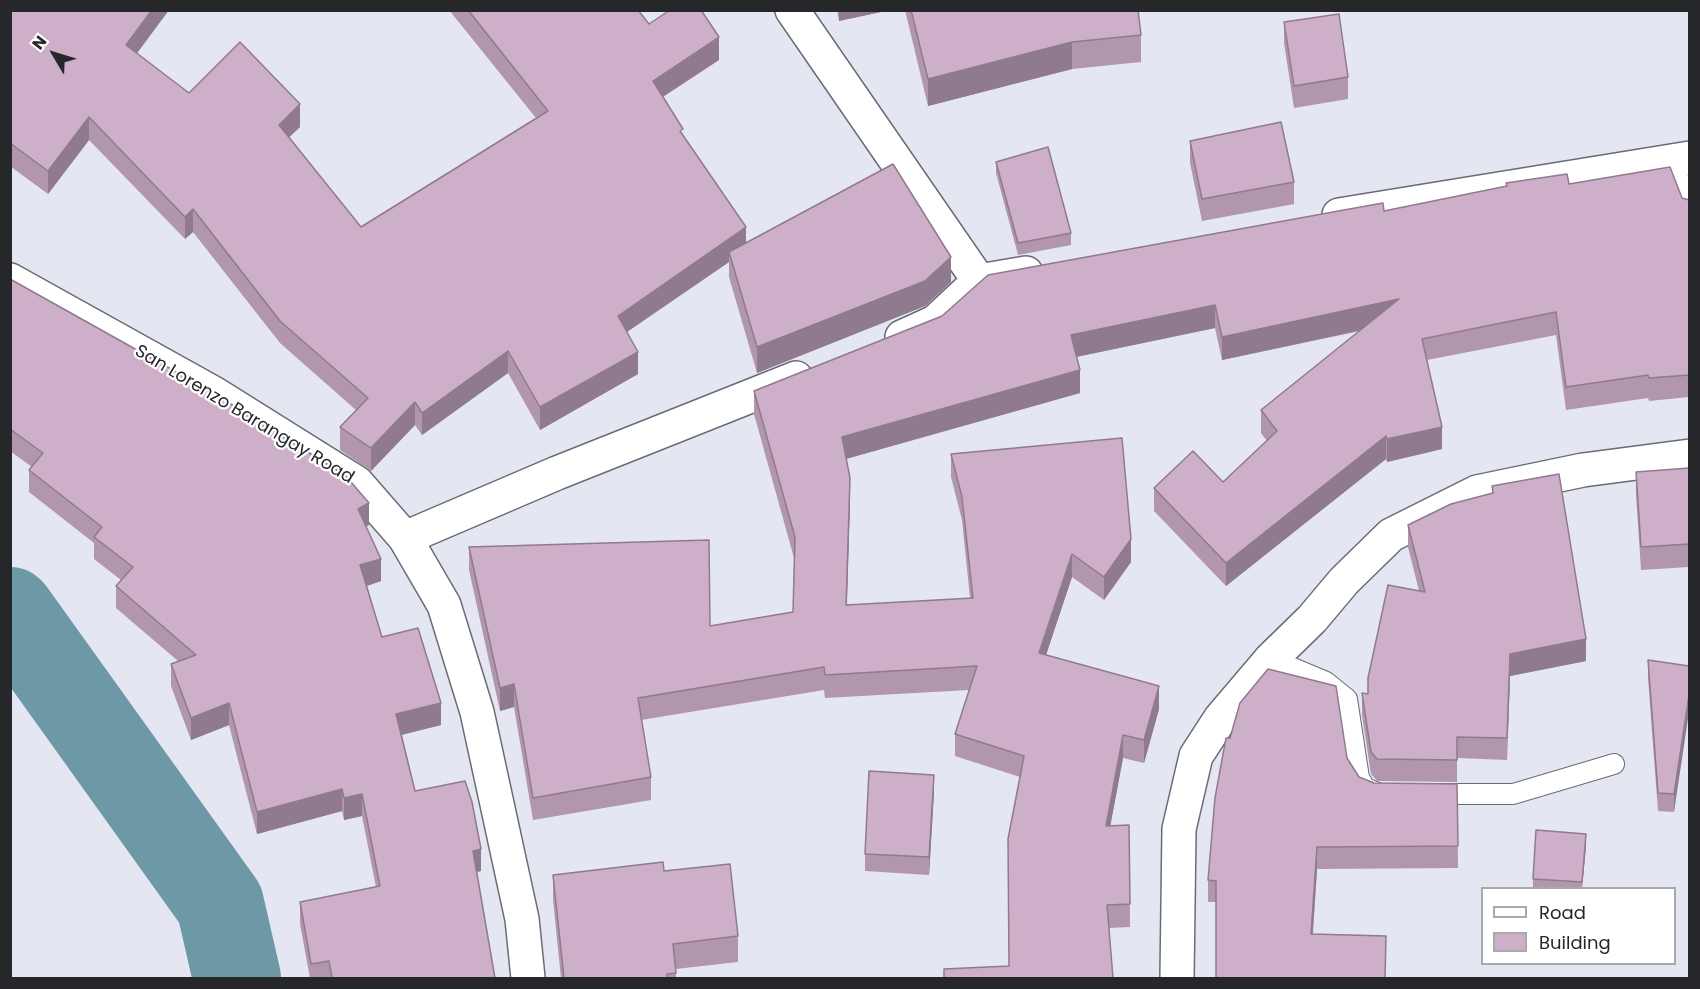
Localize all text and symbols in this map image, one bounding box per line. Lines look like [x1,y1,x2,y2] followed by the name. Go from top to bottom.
[24,24,84,84] north arrow
[27,31,52,54] text: N
[130,341,358,489] street label: San Lorenzo Barangay Road
[1481,887,1676,965] legend
[1539,900,1586,925] text: Road
[1539,930,1611,955] text: Building

